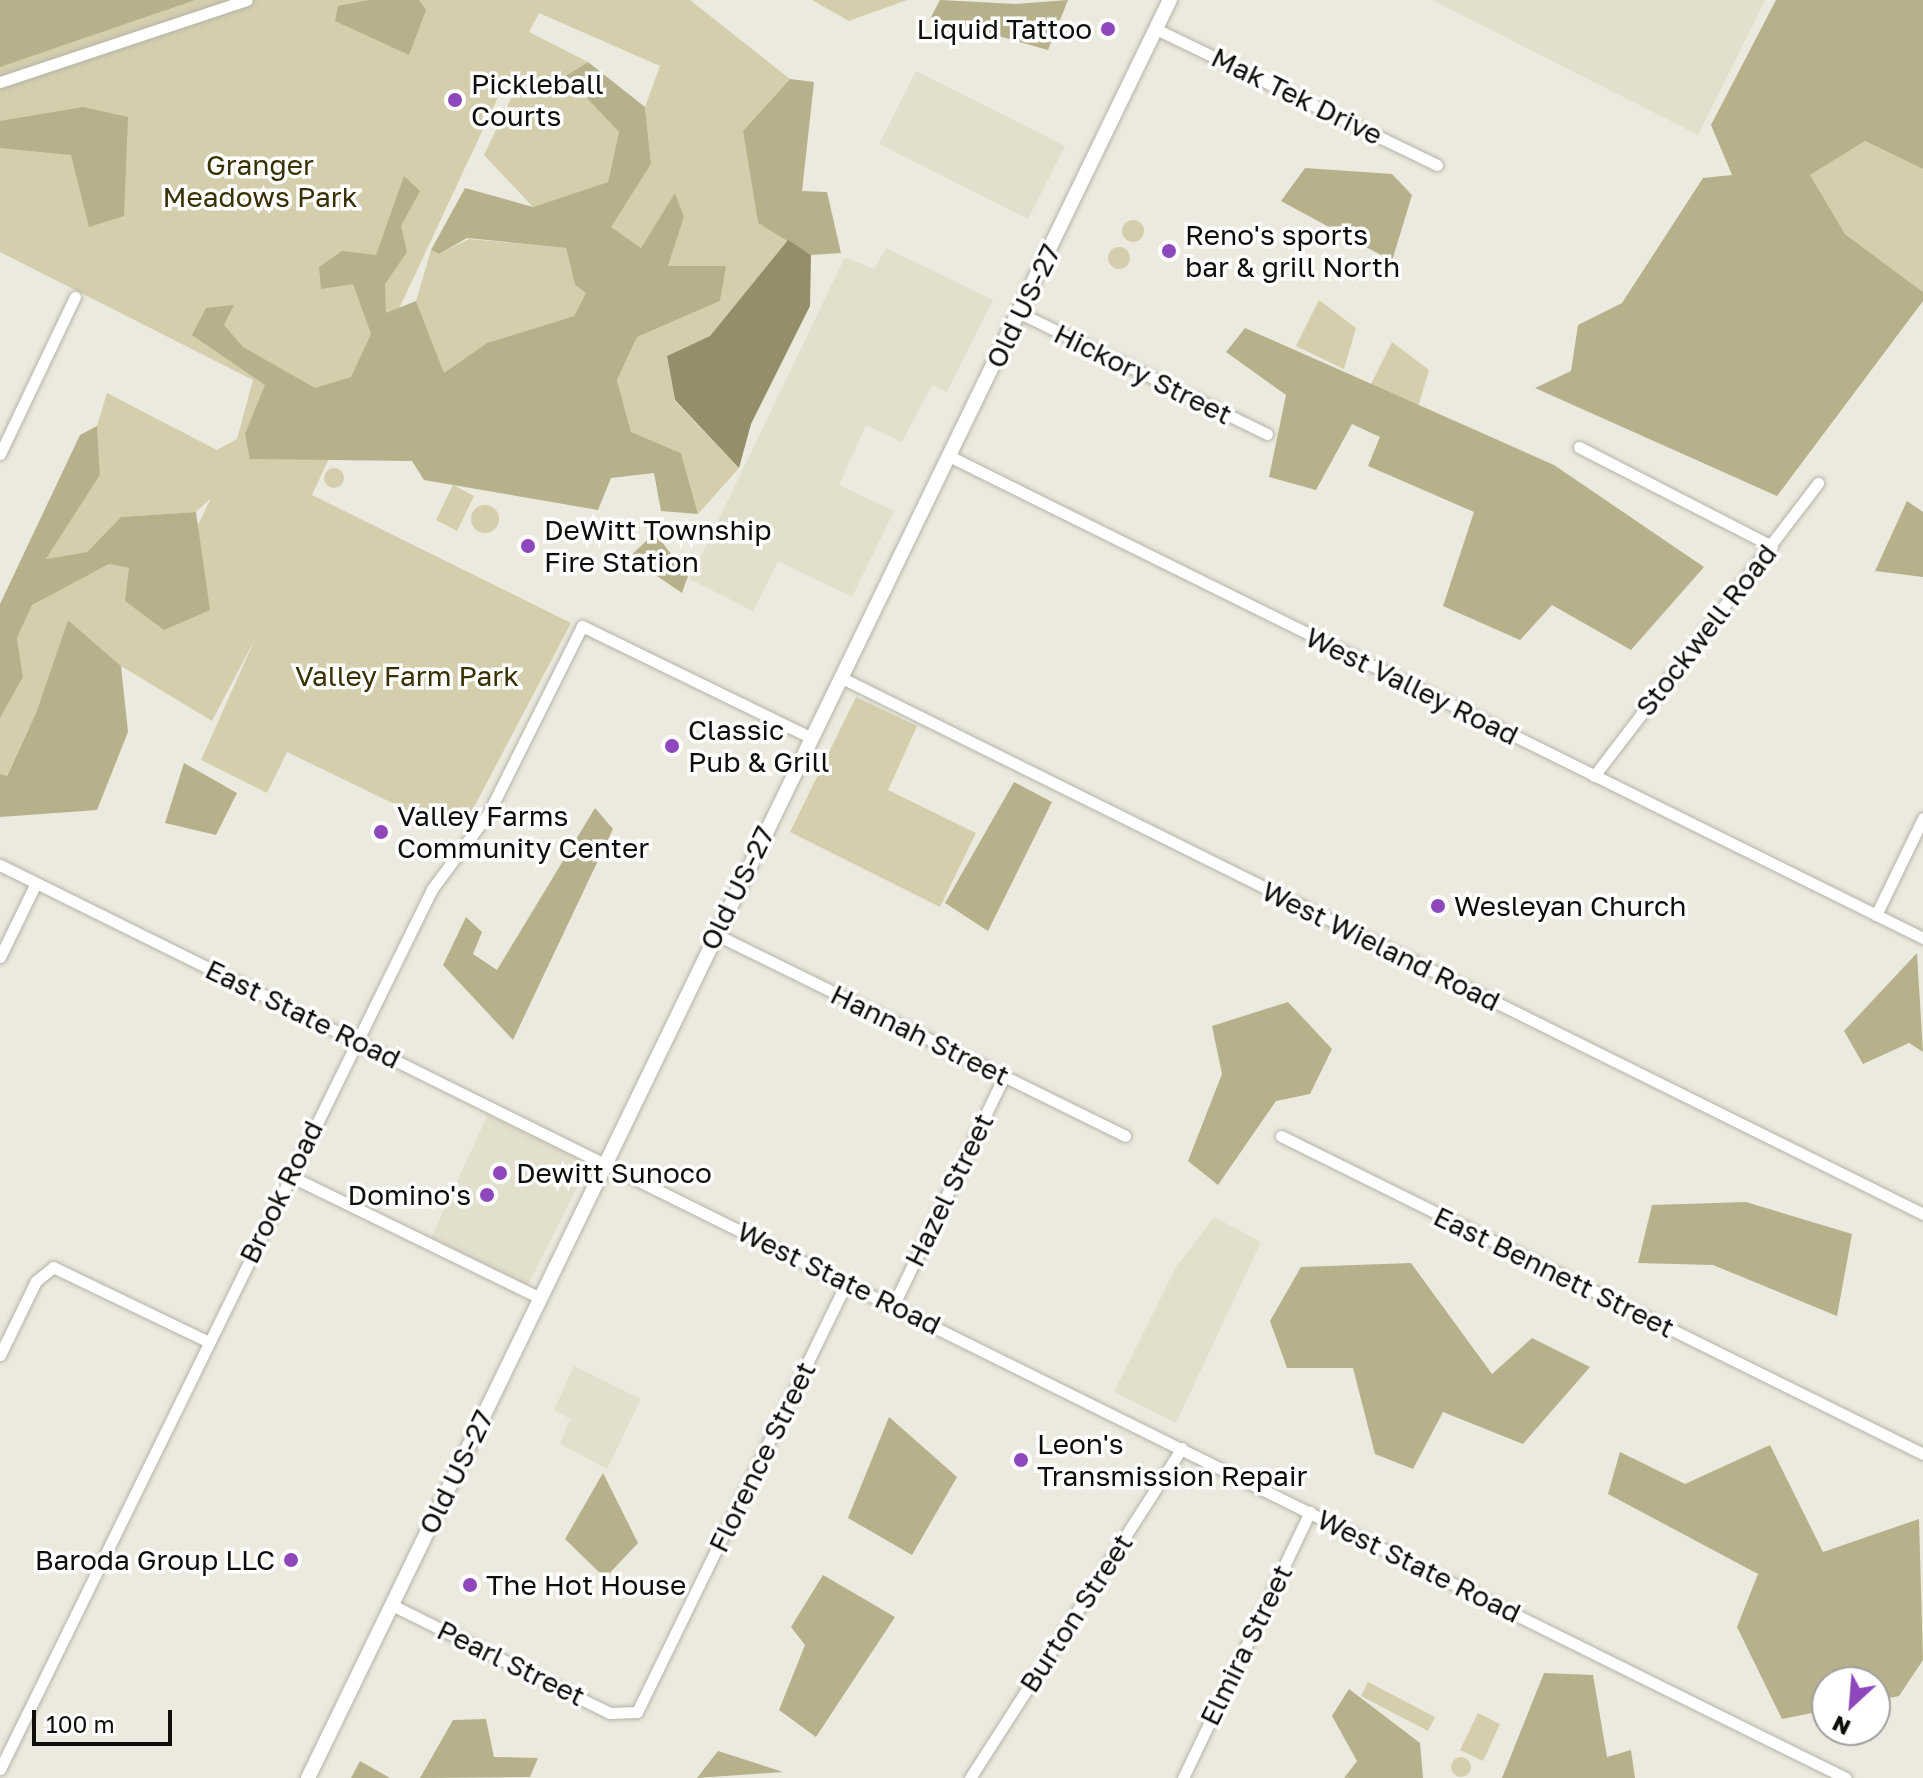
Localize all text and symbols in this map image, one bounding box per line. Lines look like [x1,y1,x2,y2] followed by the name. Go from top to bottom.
[917,12,1092,46] place label: Liquid Tattoo
[1099,20,1117,38] marker: Liquid Tattoo
[1206,40,1388,152] street label: Mak Tek Drive
[471,67,604,133] place label: Pickleball Courts
[446,91,464,109] marker: Pickleball Courts
[162,148,358,214] park label: Granger Meadows Park
[1185,218,1400,284] place label: Reno's sports bar & grill North
[979,239,1067,373] street label: Old US-27
[1160,242,1178,260] marker: Reno's sports bar & grill North
[1049,317,1237,431] street label: Hickory Street
[544,513,771,579] place label: DeWitt Township Fire Station
[519,537,537,555] marker: DeWitt Township Fire Station
[1628,537,1784,723] street label: Stockwell Road
[1300,620,1524,752] street label: West Valley Road
[295,659,519,693] park label: Valley Farm Park
[688,713,829,779] place label: Classic Pub & Grill
[663,737,681,755] marker: Classic Pub & Grill
[397,799,649,865] place label: Valley Farms Community Center
[693,821,781,955] street label: Old US-27
[372,823,390,841] marker: Valley Farms Community Center
[1257,874,1505,1018] street label: West Wieland Road
[1454,889,1686,923] place label: Wesleyan Church
[1429,897,1447,915] marker: Wesleyan Church
[200,952,406,1076] street label: East State Road
[825,977,1015,1093] street label: Hannah Street
[897,1108,1001,1272] street label: Hazel Street
[232,1115,330,1269] street label: Brook Road
[516,1156,712,1190] place label: Dewitt Sunoco
[491,1164,509,1182] marker: Dewitt Sunoco
[348,1178,471,1212] place label: Domino's
[478,1186,496,1204] marker: Domino's
[1428,1199,1680,1345] street label: East Bennett Street
[732,1214,946,1342] street label: West State Road
[701,1356,823,1558] street label: Florence Street
[412,1405,500,1539] street label: Old US-27
[1037,1427,1307,1493] place label: Leon's Transmission Repair
[1012,1451,1030,1469] marker: Leon's Transmission Repair
[1312,1502,1526,1630] street label: West State Road
[1012,1527,1140,1699] street label: Burton Street
[35,1543,275,1577] place label: Baroda Group LLC
[282,1551,300,1569] marker: Baroda Group LLC
[1193,1559,1299,1731] street label: Elmira Street
[486,1568,686,1602] place label: The Hot House
[461,1576,479,1594] marker: The Hot House
[432,1613,590,1713] street label: Pearl Street
[1811,1666,1891,1746] north arrow
[36,1694,176,1744] scale bar
[46,1709,115,1738] text: 100 m
[1828,1710,1855,1742] text: N

